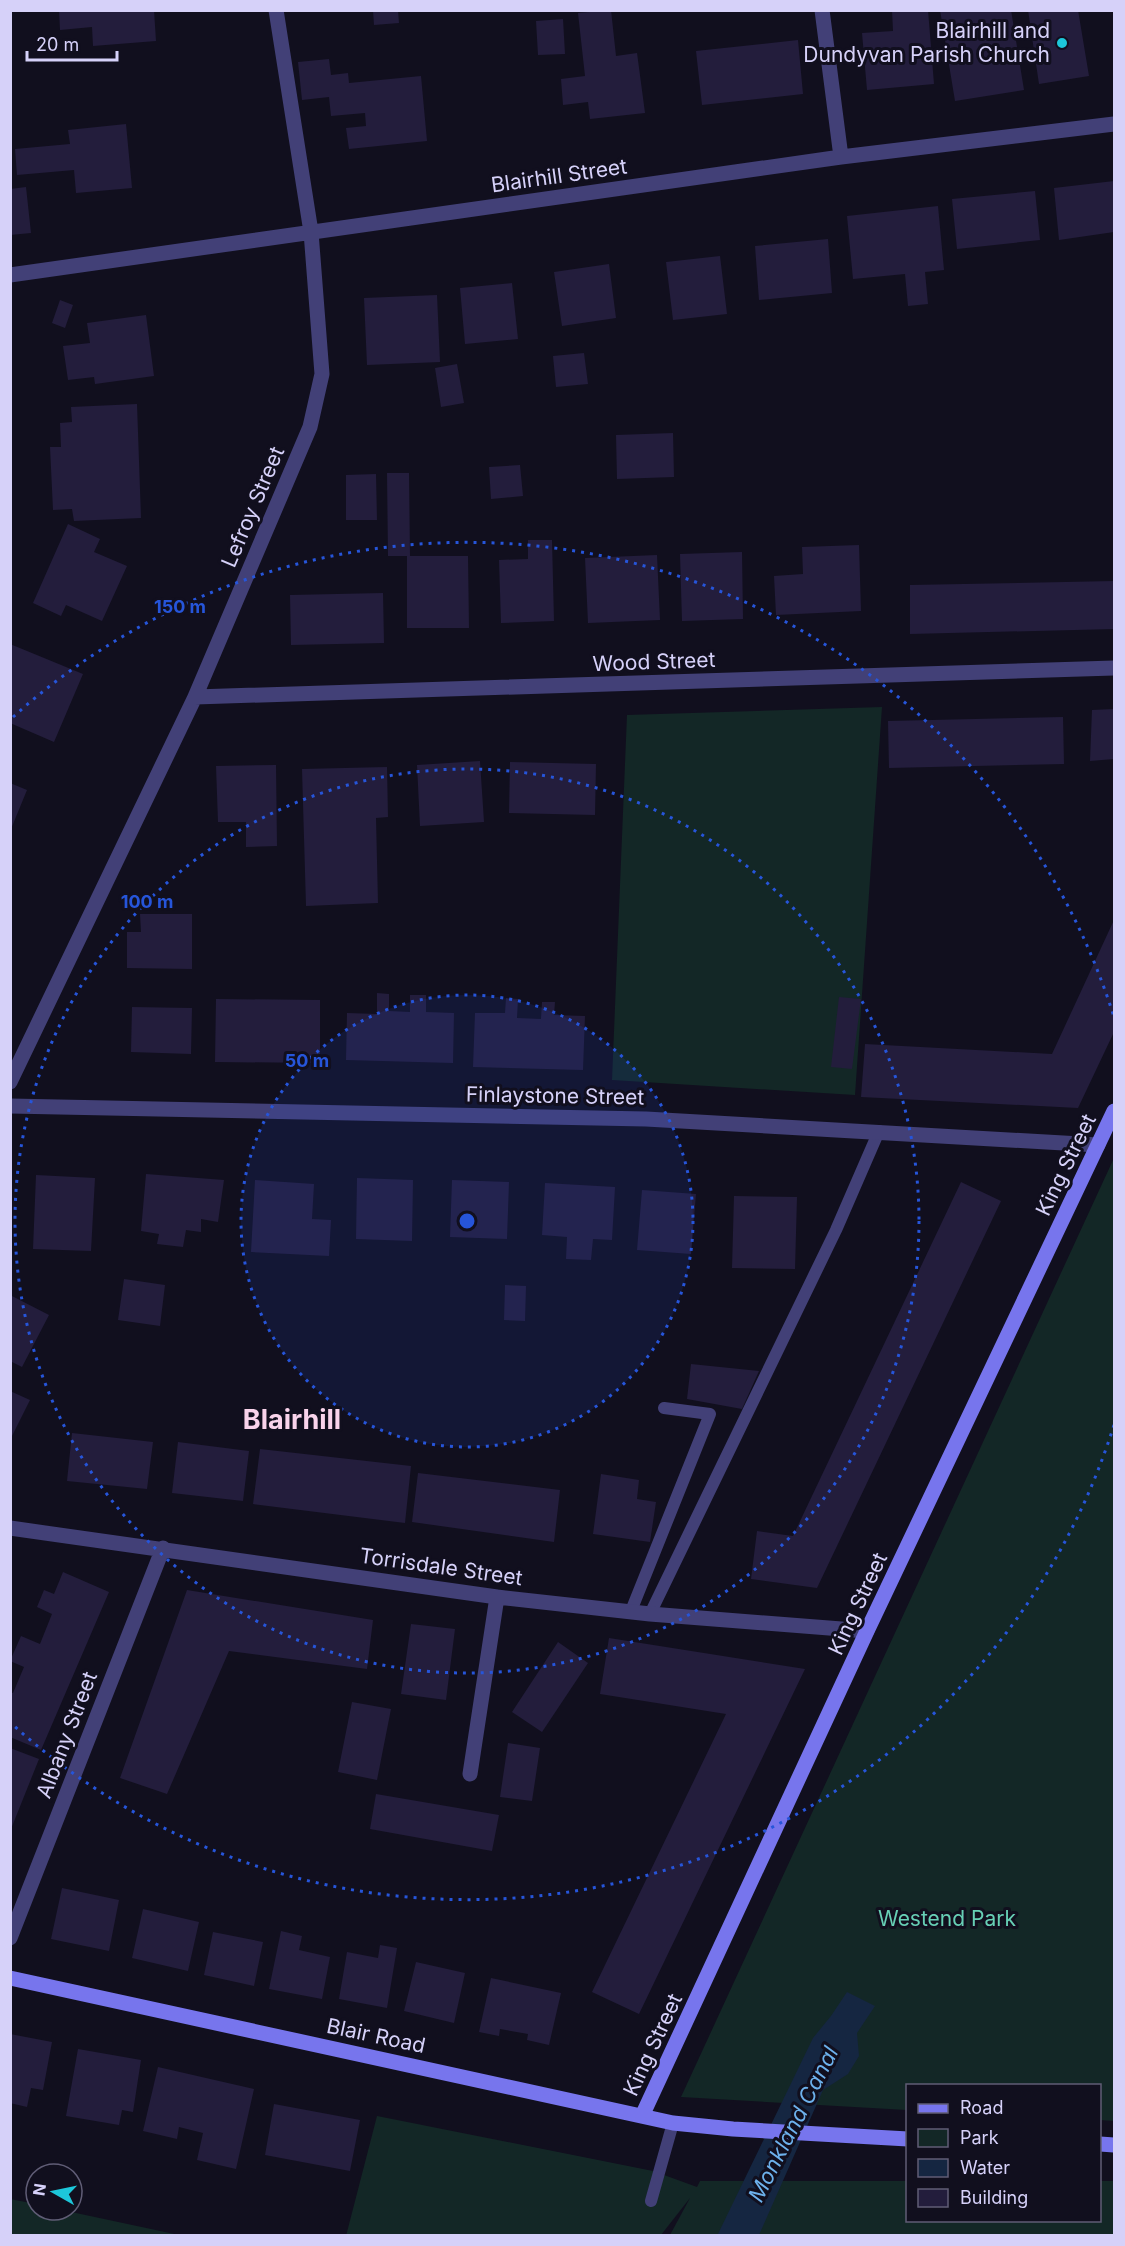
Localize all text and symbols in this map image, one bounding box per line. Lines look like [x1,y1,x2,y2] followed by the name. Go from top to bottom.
[803,18,1050,67] place label: Blairhill and Dundyvan Parish Church
[27,24,117,62] scale bar
[36,34,79,55] text: 20 m
[1055,36,1069,50] marker: Blairhill and Dundyvan Parish Church
[489,154,629,197] street label: Blairhill Street
[216,443,289,571] street label: Lefroy Street
[154,596,206,617] text: 150 m
[592,647,716,676] street label: Wood Street
[121,891,173,912] text: 100 m
[285,1050,329,1071] text: 50 m
[466,1081,645,1110] street label: Finlaystone Street
[1030,1110,1101,1220] street label: King Street
[457,1211,477,1231] centre of rings
[243,1403,341,1436] district label: Blairhill
[358,1543,524,1590] street label: Torrisdale Street
[823,1549,892,1659] street label: King Street
[31,1668,102,1802] street label: Albany Street
[878,1906,1016,1931] park label: Westend Park
[618,1990,687,2100] street label: King Street
[325,2013,428,2058] street label: Blair Road
[743,2041,844,2206] water label: Monkland Canal
[906,2084,1101,2222] legend
[960,2097,1003,2118] text: Road
[960,2127,999,2148] text: Park
[960,2157,1010,2178] text: Water
[24,2162,84,2222] north arrow
[28,2182,50,2197] text: N
[960,2187,1028,2208] text: Building

